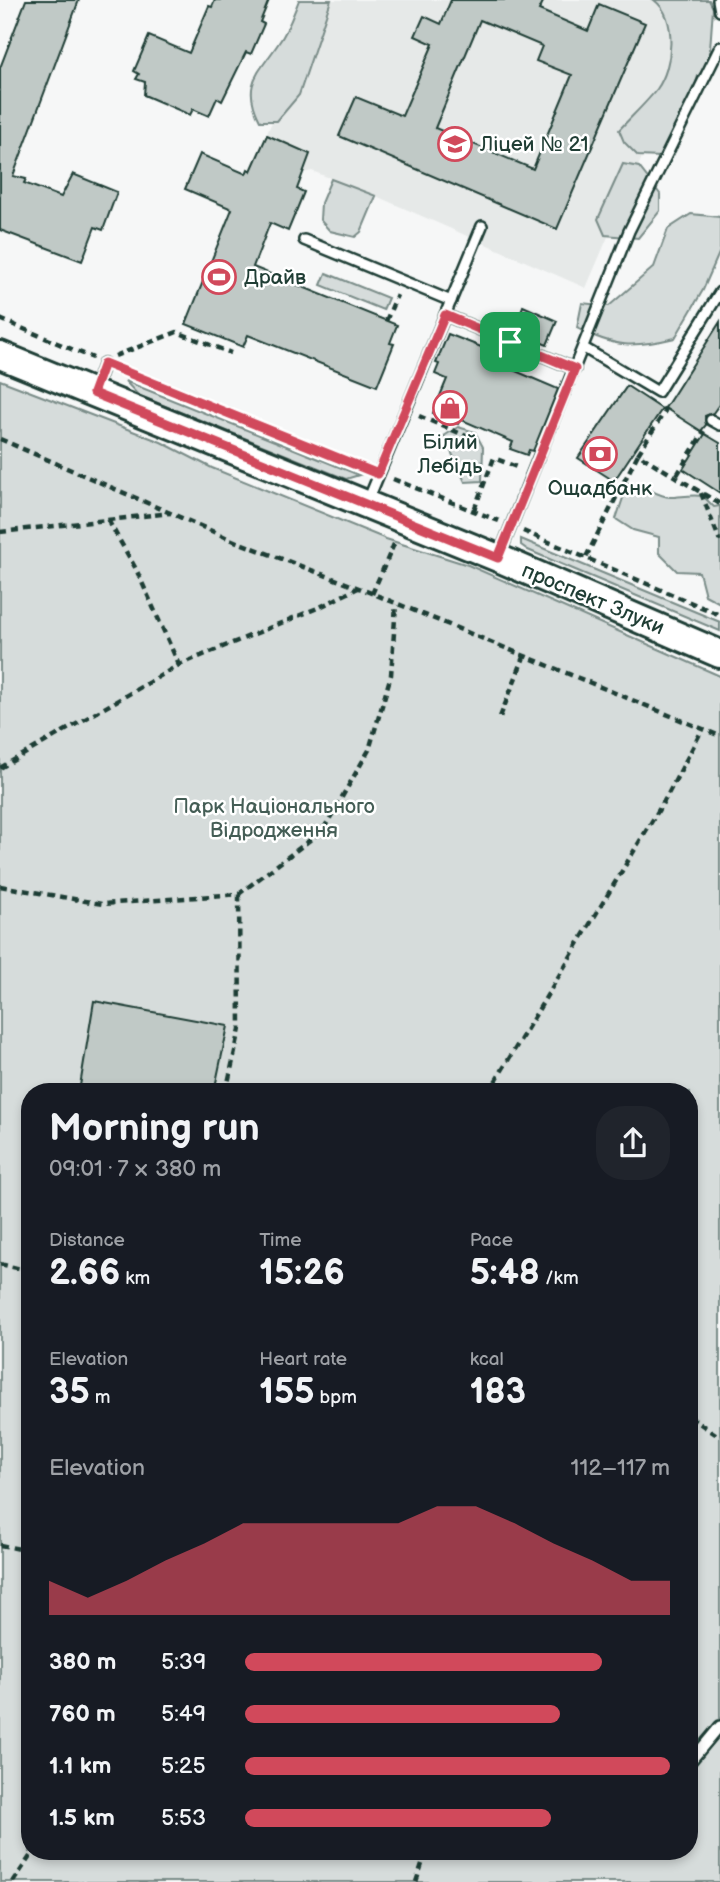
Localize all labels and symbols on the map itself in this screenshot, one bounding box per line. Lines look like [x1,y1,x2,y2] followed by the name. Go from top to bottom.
[436,125,474,163] school or university icon: Ліцей № 21
[479,132,589,157] place label: Ліцей № 21
[200,258,238,296] sports icon: Драйв
[244,265,306,290] place label: Драйв
[480,312,540,372] pin
[431,389,469,427] shop icon: Білий Лебідь
[417,430,483,479] place label: Білий Лебідь
[581,435,619,473] bank icon: Ощадбанк
[548,476,652,501] place label: Ощадбанк
[518,558,668,640] street label: проспект Злуки
[173,794,375,843] park label: Парк Національного Відродження

